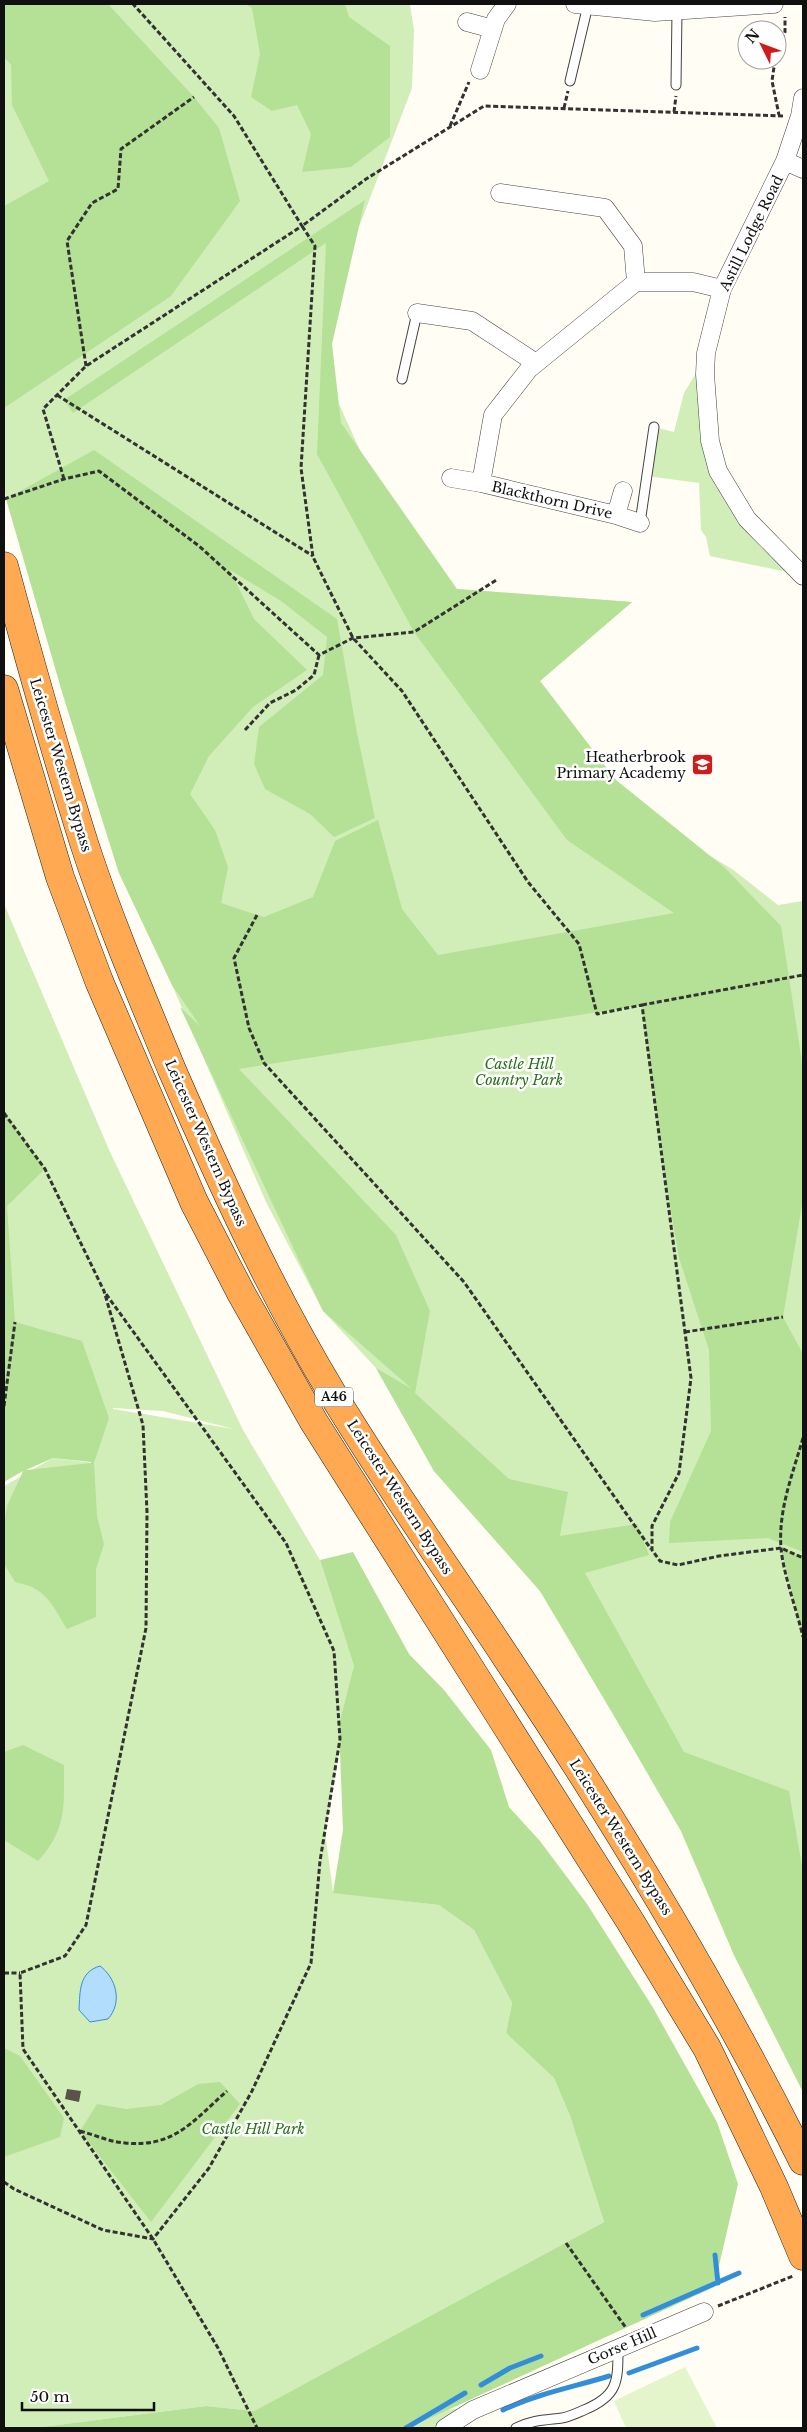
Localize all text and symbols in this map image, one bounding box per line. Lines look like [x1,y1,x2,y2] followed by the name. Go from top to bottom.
[737,20,787,70] north arrow
[741,25,763,47] text: N
[715,172,787,295] street label: Astill Lodge Road
[490,477,614,523] street label: Blackthorn Drive
[26,676,96,854] street label: Leicester Western Bypass
[556,748,686,782] place label: Heatherbrook Primary Academy
[690,753,714,777] school or university icon: Heatherbrook Primary Academy
[475,1055,563,1089] park label: Castle Hill Country Park
[161,1057,251,1229] street label: Leicester Western Bypass
[315,1388,353,1406] road number: A46
[343,1416,457,1578] street label: Leicester Western Bypass
[565,1756,677,1918] street label: Leicester Western Bypass
[201,2120,305,2138] park label: Castle Hill Park
[585,2323,660,2369] street label: Gorse Hill
[22,2380,155,2412] scale bar
[30,2387,70,2406] text: 50 m

